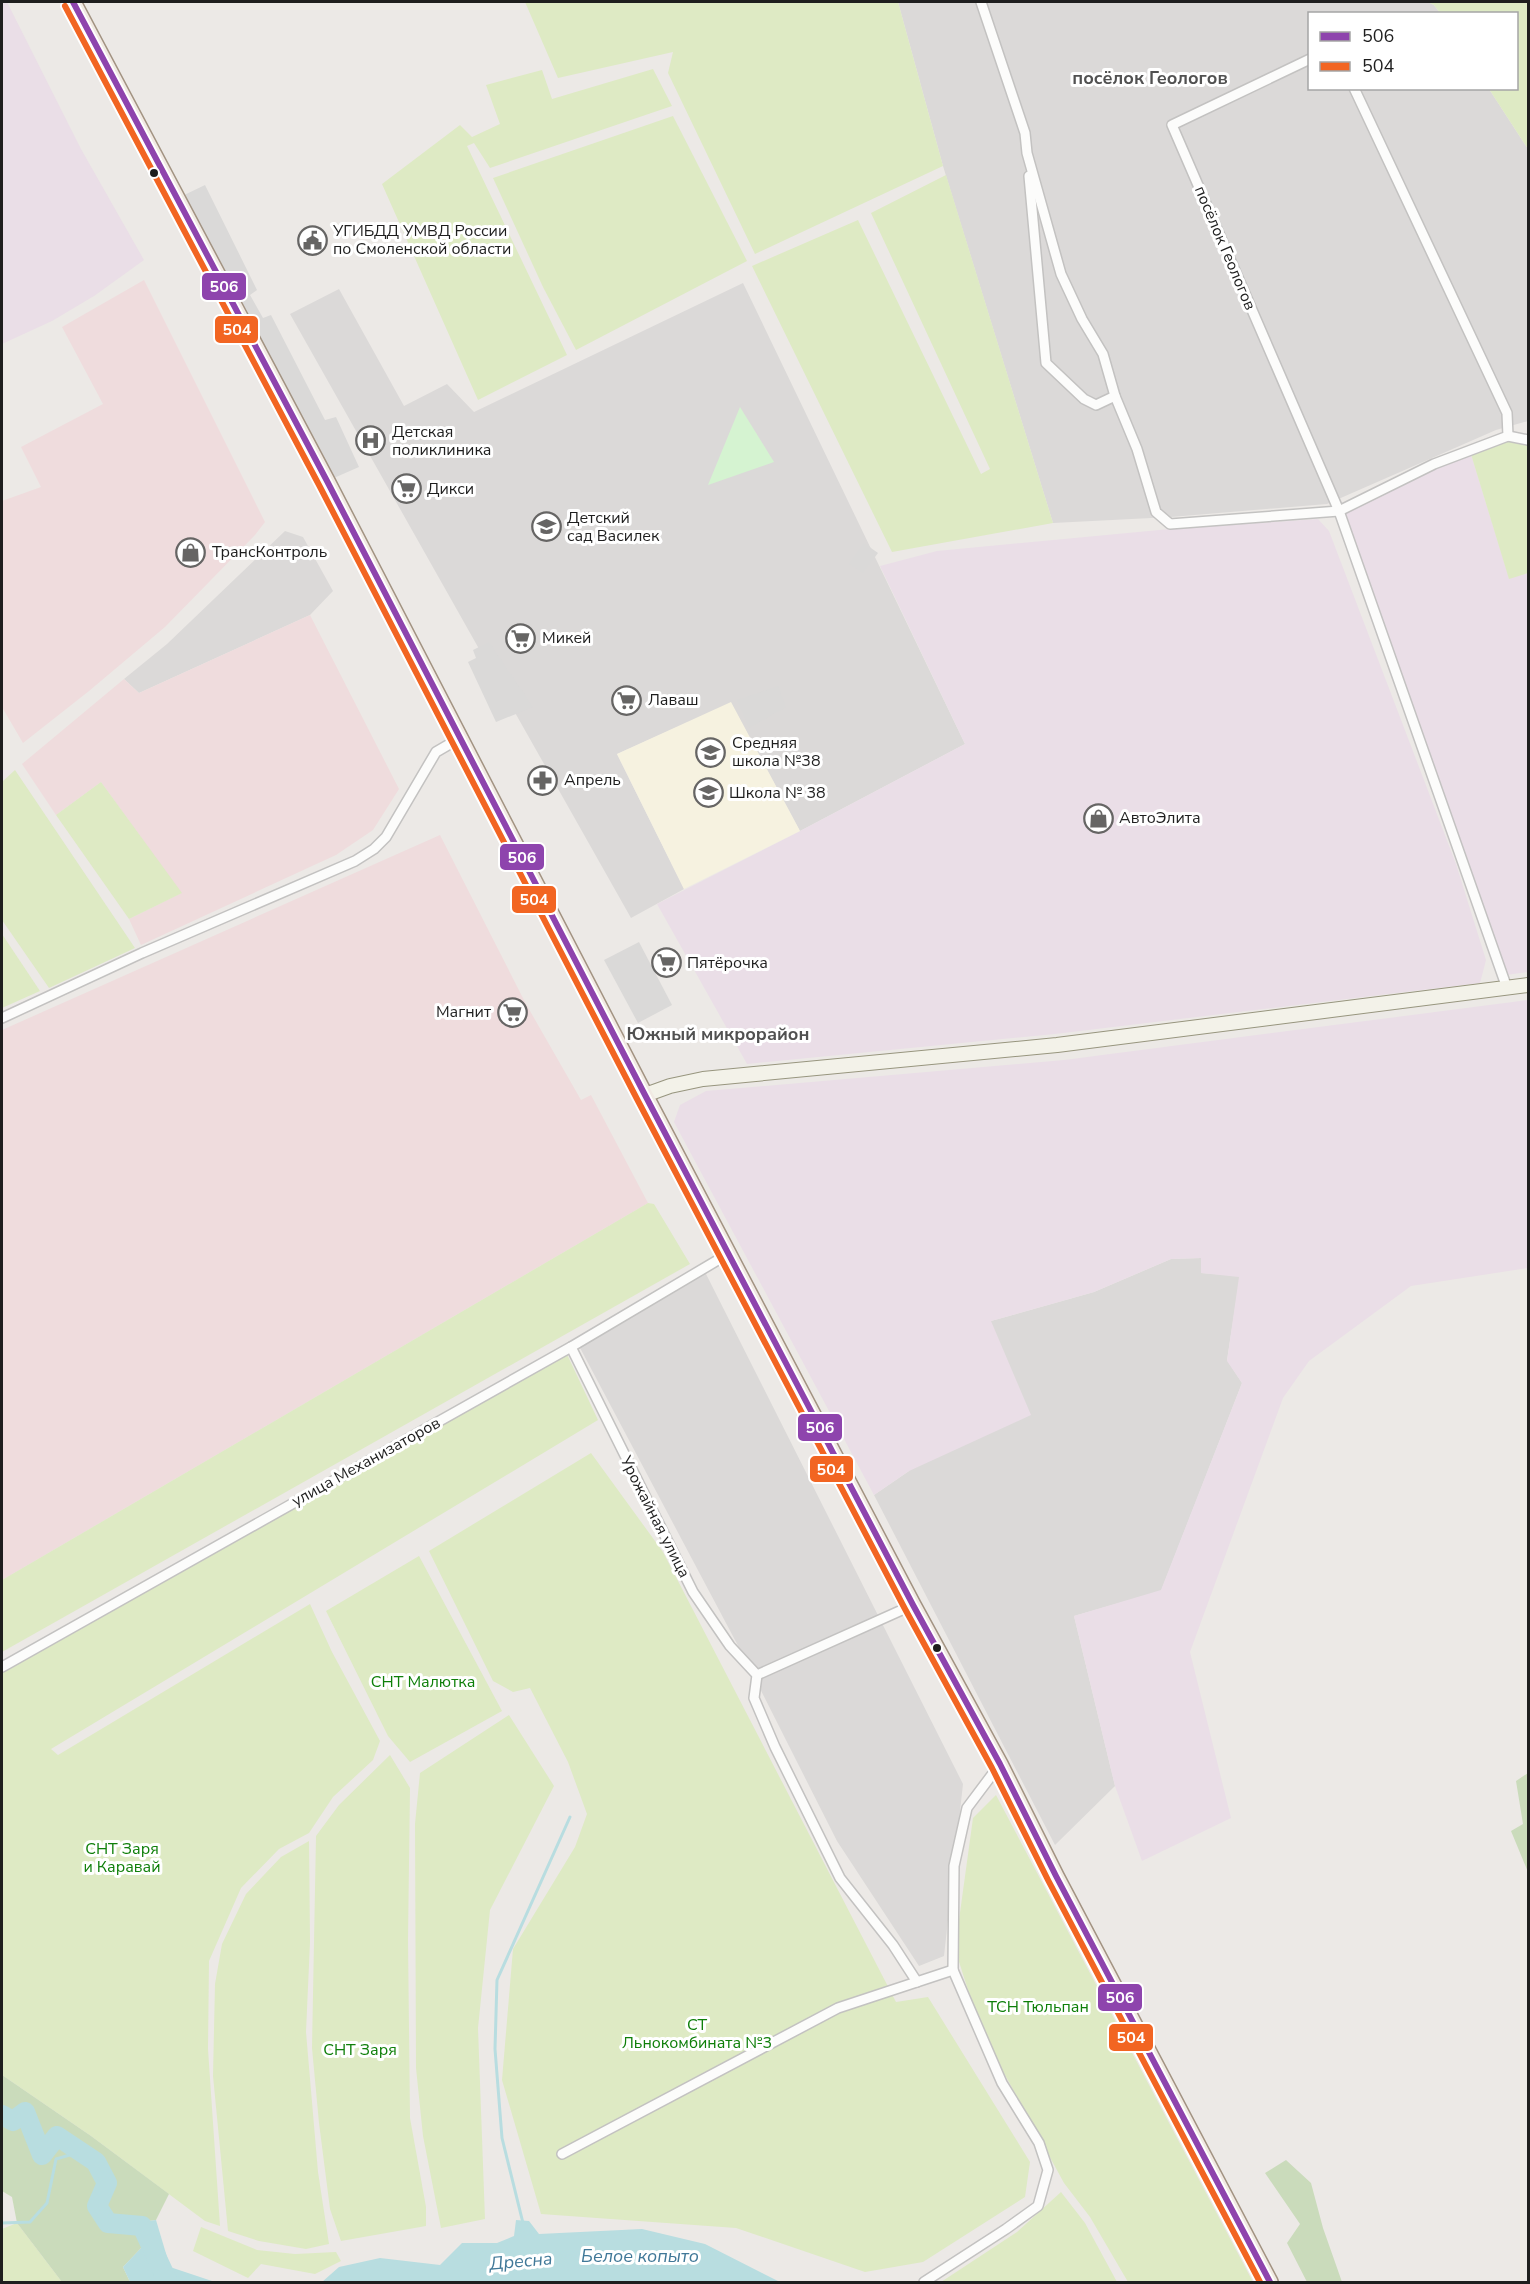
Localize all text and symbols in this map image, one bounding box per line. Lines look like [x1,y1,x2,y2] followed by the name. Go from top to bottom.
[1308,12,1518,90] legend
[1362,24,1394,48] text: 506
[1362,54,1395,78] text: 504
[1072,66,1228,90] district label: посёлок Геологов
[148,167,160,179] unlabelled marker
[1189,183,1261,314] street label: посёлок Геологов
[332,220,511,260] place label: УГИБДД УМВД России по Смоленской области
[296,224,328,256] public building icon: УГИБДД УМВД России по Смоленской области
[201,272,247,301] line badge: 506
[210,276,238,298] text: 506
[214,315,259,344] line badge: 504
[223,319,252,341] text: 504
[392,421,492,461] place label: Детская поликлиника
[355,425,387,457] hospital icon: Детская поликлиника
[390,473,422,505] supermarket icon: Дикси
[427,478,474,500] place label: Дикси
[567,507,660,547] place label: Детский сад Василек
[530,511,562,543] school or university icon: Детский сад Василек
[175,536,207,568] shop icon: ТрансКонтроль
[212,541,327,563] place label: ТрансКонтроль
[505,622,537,654] supermarket icon: Микей
[542,627,591,649] place label: Микей
[611,684,643,716] supermarket icon: Лаваш
[648,689,699,711] place label: Лаваш
[732,732,820,772] place label: Средняя школа №38
[695,736,727,768] school or university icon: Средняя школа №38
[527,764,559,796] pharmacy icon: Апрель
[564,769,621,791] place label: Апрель
[692,777,724,809] school or university icon: Школа № 38
[729,782,826,804] place label: Школа № 38
[1082,802,1114,834] shop icon: АвтоЭлита
[1119,807,1201,829] place label: АвтоЭлита
[499,843,545,871] line badge: 506
[508,847,536,869] text: 506
[511,885,557,914] line badge: 504
[520,889,549,911] text: 504
[650,947,682,979] supermarket icon: Пятёрочка
[687,952,768,974] place label: Пятёрочка
[496,996,528,1028] supermarket icon: Магнит
[436,1001,492,1023] place label: Магнит
[627,1022,809,1046] district label: Южный микрорайон
[288,1412,444,1512] street label: улица Механизаторов
[797,1413,843,1442] line badge: 506
[806,1417,834,1439] text: 506
[614,1451,695,1582] street label: Урожайная улица
[809,1455,854,1483] line badge: 504
[817,1459,846,1481] text: 504
[931,1642,943,1654] unlabelled marker
[371,1671,475,1693] park label: СНТ Малютка
[83,1838,161,1878] park label: СНТ Заря и Каравай
[1097,1983,1143,2012] line badge: 506
[1106,1987,1134,2009] text: 506
[987,1996,1089,2018] park label: ТСН Тюльпан
[622,2014,772,2054] park label: СТ Льнокомбината №3
[1108,2023,1154,2052] line badge: 504
[1117,2027,1146,2049] text: 504
[323,2039,397,2061] park label: СНТ Заря
[581,2244,699,2268] water label: Белое копыто
[487,2246,554,2276] water label: Дресна

